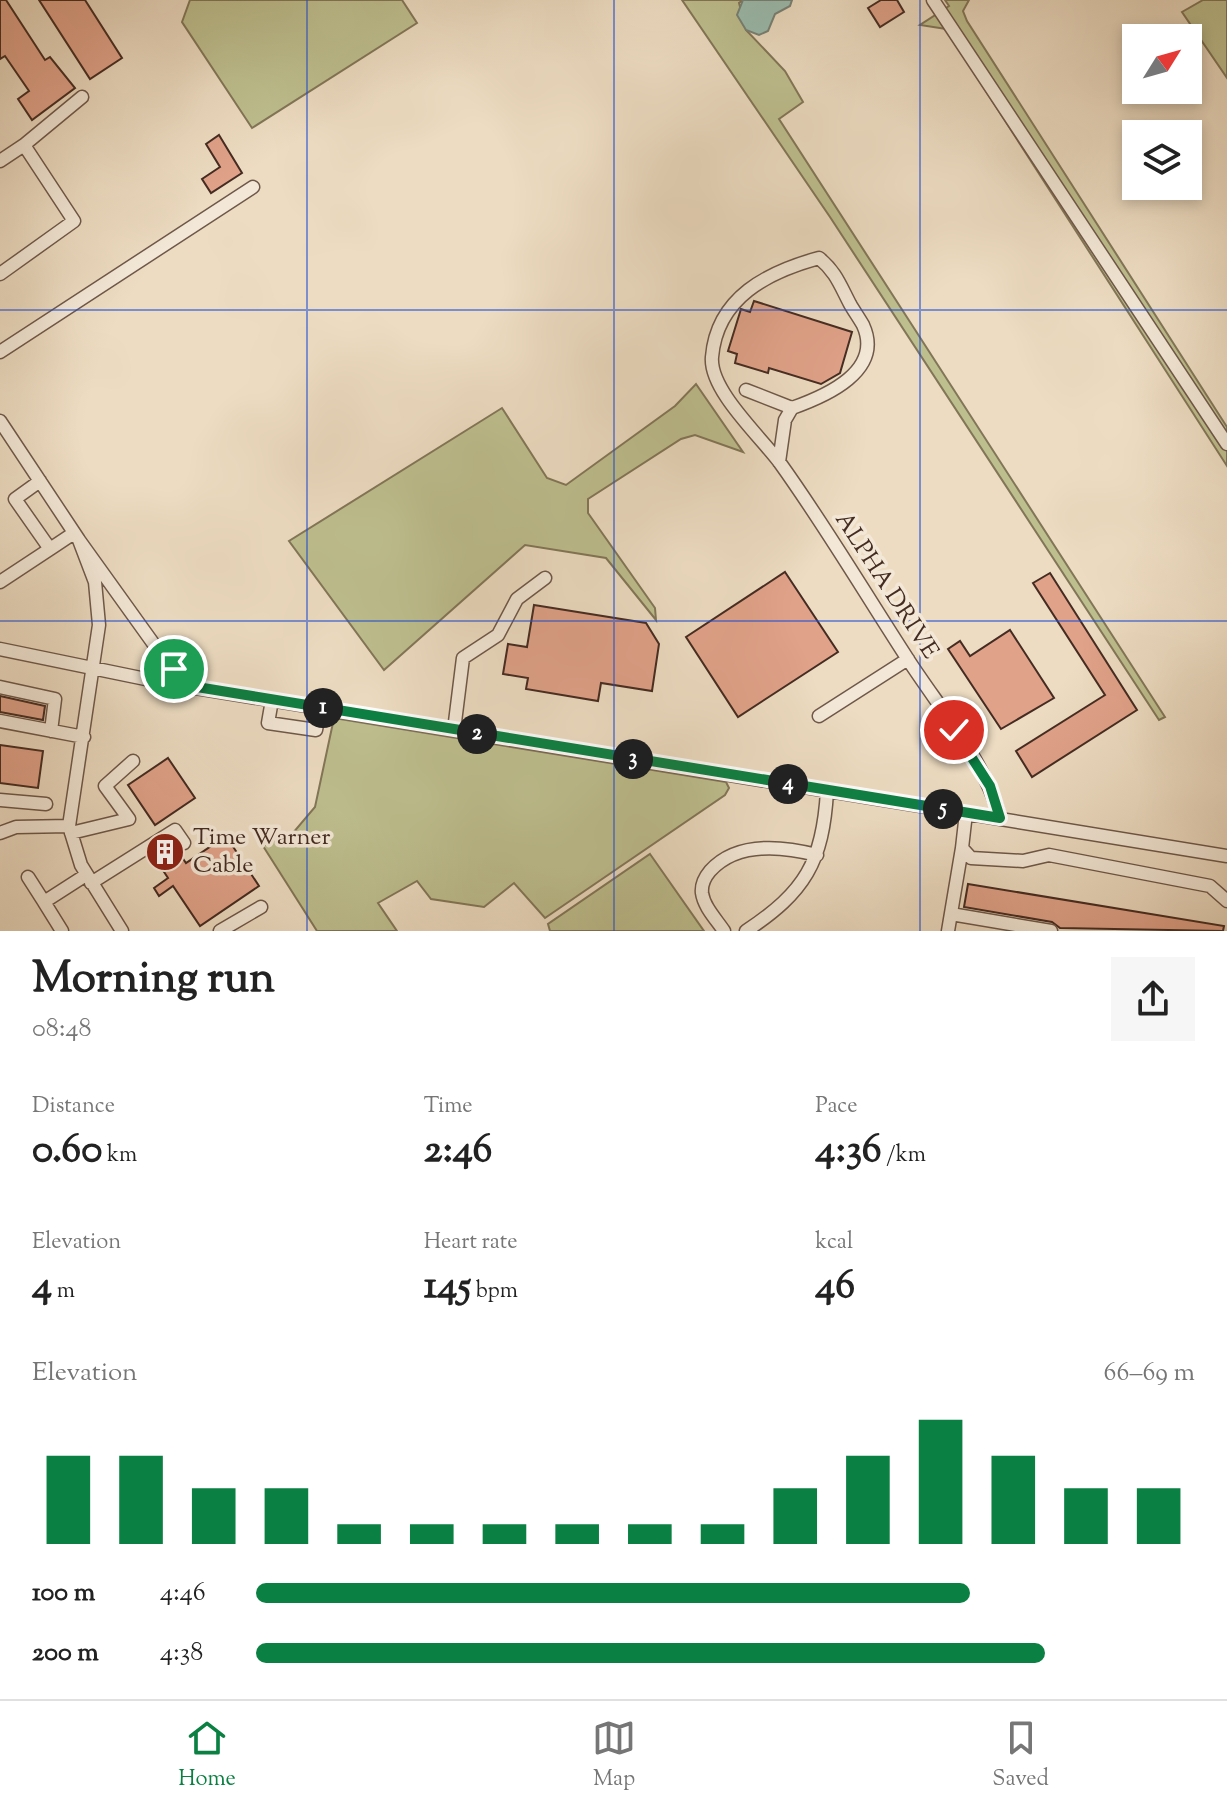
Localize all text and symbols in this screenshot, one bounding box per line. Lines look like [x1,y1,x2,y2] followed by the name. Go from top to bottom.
[1122,24,1202,104] north arrow
[1122,24,1202,200] map controls
[1122,120,1202,200] button: layers
[826,506,947,667] street label: ALPHA DRIVE
[140,635,208,703] pin
[152,647,196,691] icon: arrive
[303,688,343,728] pin: 1
[319,692,327,724] text: 1
[920,696,988,764] pin
[932,708,976,752] icon: check
[457,714,497,754] pin: 2
[472,718,482,750] text: 2
[613,739,653,779] pin: 3
[629,743,637,775] text: 3
[768,764,808,804] pin: 4
[782,768,794,800] text: 4
[923,789,963,829] pin: 5
[939,793,947,825] text: 5
[193,821,331,883] place label: Time Warner Cable
[144,831,186,873] building icon: Time Warner Cable
[32,949,275,1012] text: Morning run
[1111,957,1195,1041] button: share
[32,1011,92,1048] text: 08:48
[32,1091,115,1123] text: Distance
[424,1091,473,1123] text: Time
[815,1091,857,1123] text: Pace
[32,1123,102,1180] text: 0.60
[424,1123,492,1180] text: 2:46
[815,1123,882,1180] text: 4:36
[102,1140,137,1172] text: km
[882,1140,926,1172] text: /km
[32,1227,121,1259] text: Elevation
[424,1227,518,1259] text: Heart rate
[815,1227,853,1259] text: kcal
[32,1259,52,1316] text: 4
[424,1259,471,1316] text: 145
[815,1259,855,1316] text: 46
[52,1276,75,1308] text: m
[471,1276,518,1308] text: bpm
[32,1355,137,1392] text: Elevation
[1104,1355,1195,1392] text: 66–69 m
[32,1575,95,1612] text: 100 m
[160,1575,206,1612] text: 4:46
[32,1635,99,1672] text: 200 m
[160,1635,203,1672] text: 4:38
[178,1716,236,1796] tab: Home
[592,1716,636,1796] tab: Map
[992,1716,1049,1796] tab: Saved

